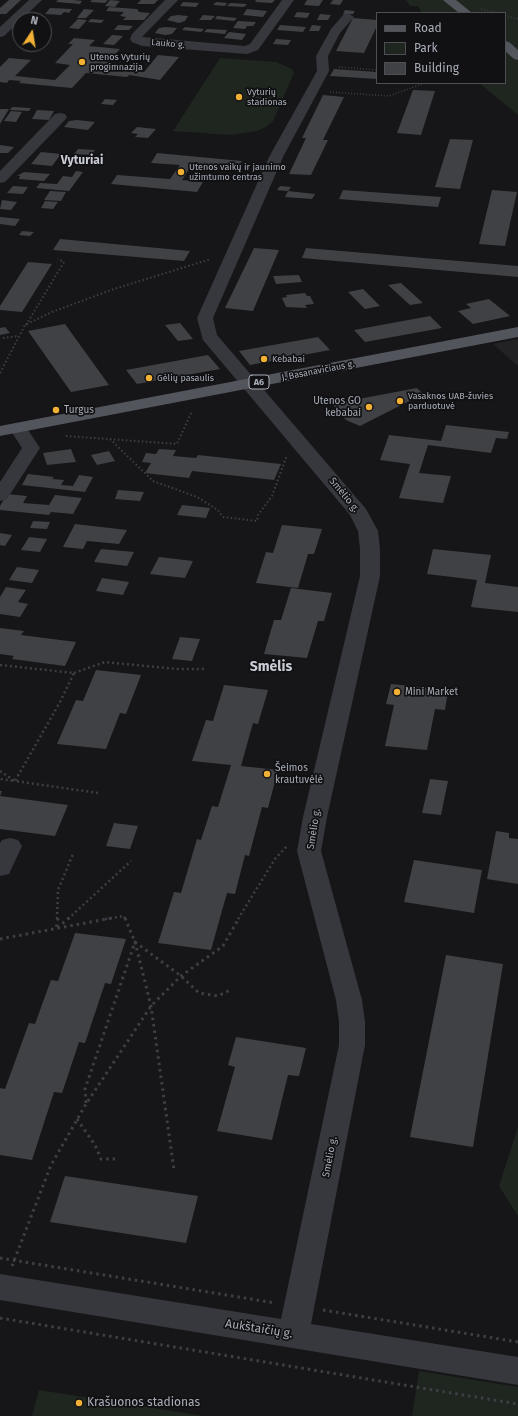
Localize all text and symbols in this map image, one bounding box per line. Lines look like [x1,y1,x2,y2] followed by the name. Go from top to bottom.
[12,12,52,52] north arrow
[376,12,506,84] legend
[29,14,39,28] text: N
[414,21,442,35] text: Road
[151,37,185,51] street label: Lauko g.
[414,41,438,55] text: Park
[90,52,150,73] place label: Utenos Vyturių progimnazija
[77,57,87,67] marker: Utenos Vyturių progimnazija
[414,61,459,75] text: Building
[247,87,287,108] place label: Vyturių stadionas
[234,92,244,102] marker: Vyturių stadionas
[61,154,103,168] district label: Vyturiai
[189,162,286,183] place label: Utenos vaikų ir jaunimo užimtumo centras
[176,167,186,177] marker: Utenos vaikų ir jaunimo užimtumo centras
[259,354,269,364] marker: Kebabai
[272,354,305,364] place label: Kebabai
[281,359,355,383] street label: J. Basanavičiaus g.
[144,373,154,383] marker: Gėlių pasaulis
[157,373,214,383] place label: Gėlių pasaulis
[249,375,269,389] road number: A6
[408,391,493,412] place label: Vasaknos UAB-žuvies parduotuvė
[313,395,361,418] place label: Utenos GO kebabai
[395,396,405,406] marker: Vasaknos UAB-žuvies parduotuvė
[364,402,374,412] marker: Utenos GO kebabai
[64,404,94,416] place label: Turgus
[51,405,61,415] marker: Turgus
[326,475,362,515] street label: Smėlio g.
[250,659,292,675] district label: Smėlis
[405,686,458,698] place label: Mini Market
[392,687,402,697] marker: Mini Market
[275,762,323,786] place label: Šeimos krautuvėlė
[262,769,272,779] marker: Šeimos krautuvėlė
[305,808,323,850] street label: Smėlio g.
[320,1136,340,1178] street label: Smėlio g.
[224,1317,294,1341] street label: Aukštaičių g.
[87,1396,200,1410] place label: Krašuonos stadionas
[74,1398,84,1408] marker: Krašuonos stadionas

